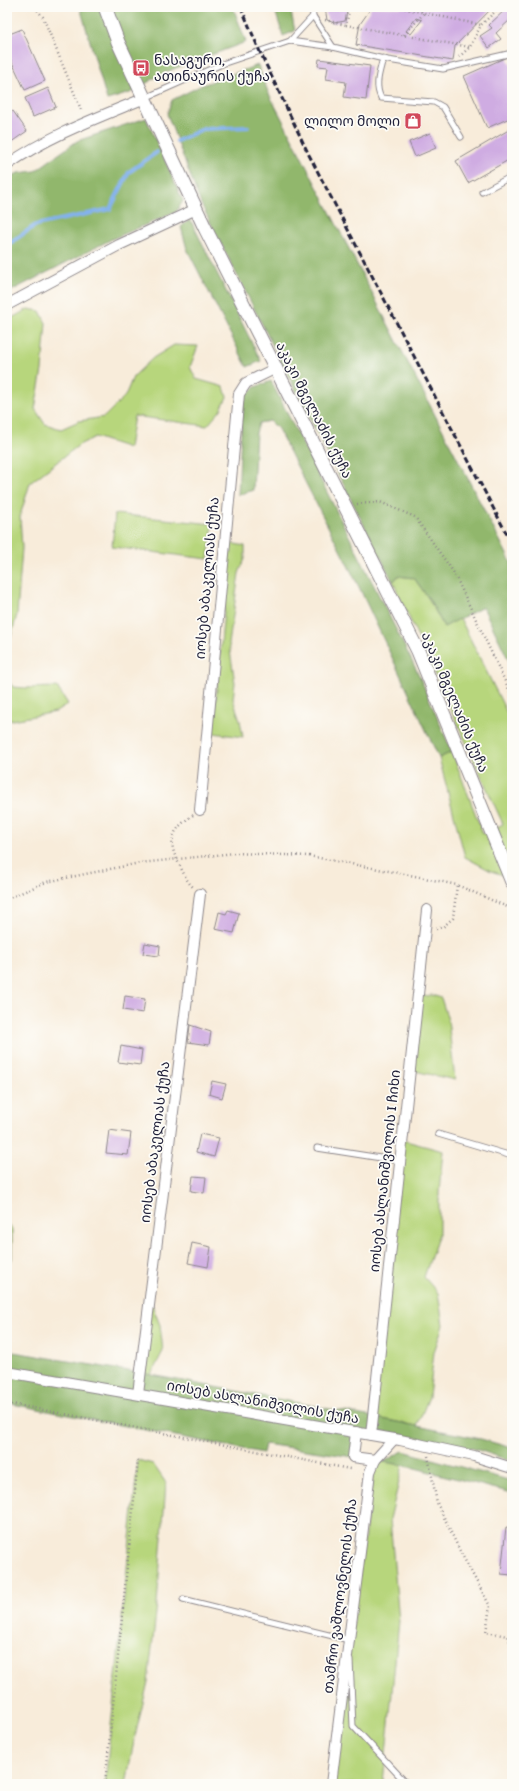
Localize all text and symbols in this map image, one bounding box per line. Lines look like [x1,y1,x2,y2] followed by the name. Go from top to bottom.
[154,52,270,85] place label: ნასაგური, ათინაურის ქუჩა
[131,58,151,78] bus stop icon: ნასაგური, ათინაურის ქუჩა
[403,111,423,131] shop icon: ლილო მოლი
[304,113,400,130] place label: ლილო მოლი
[272,339,356,481] street label: აკაკი მგელაძის ქუჩა
[191,496,223,660] street label: იოსებ აბაკელიას ქუჩა
[418,629,492,775] street label: აკაკი მგელაძის ქუჩა
[137,1060,173,1224] street label: იოსებ აბაკელიას ქუჩა
[366,1069,404,1273] street label: იოსებ ასლანიშვილის I ჩიხი
[166,1377,360,1427] street label: იოსებ ასლანიშვილის ქუჩა
[320,1497,360,1695] street label: თამრო ვაშლოვნელის ქუჩა

